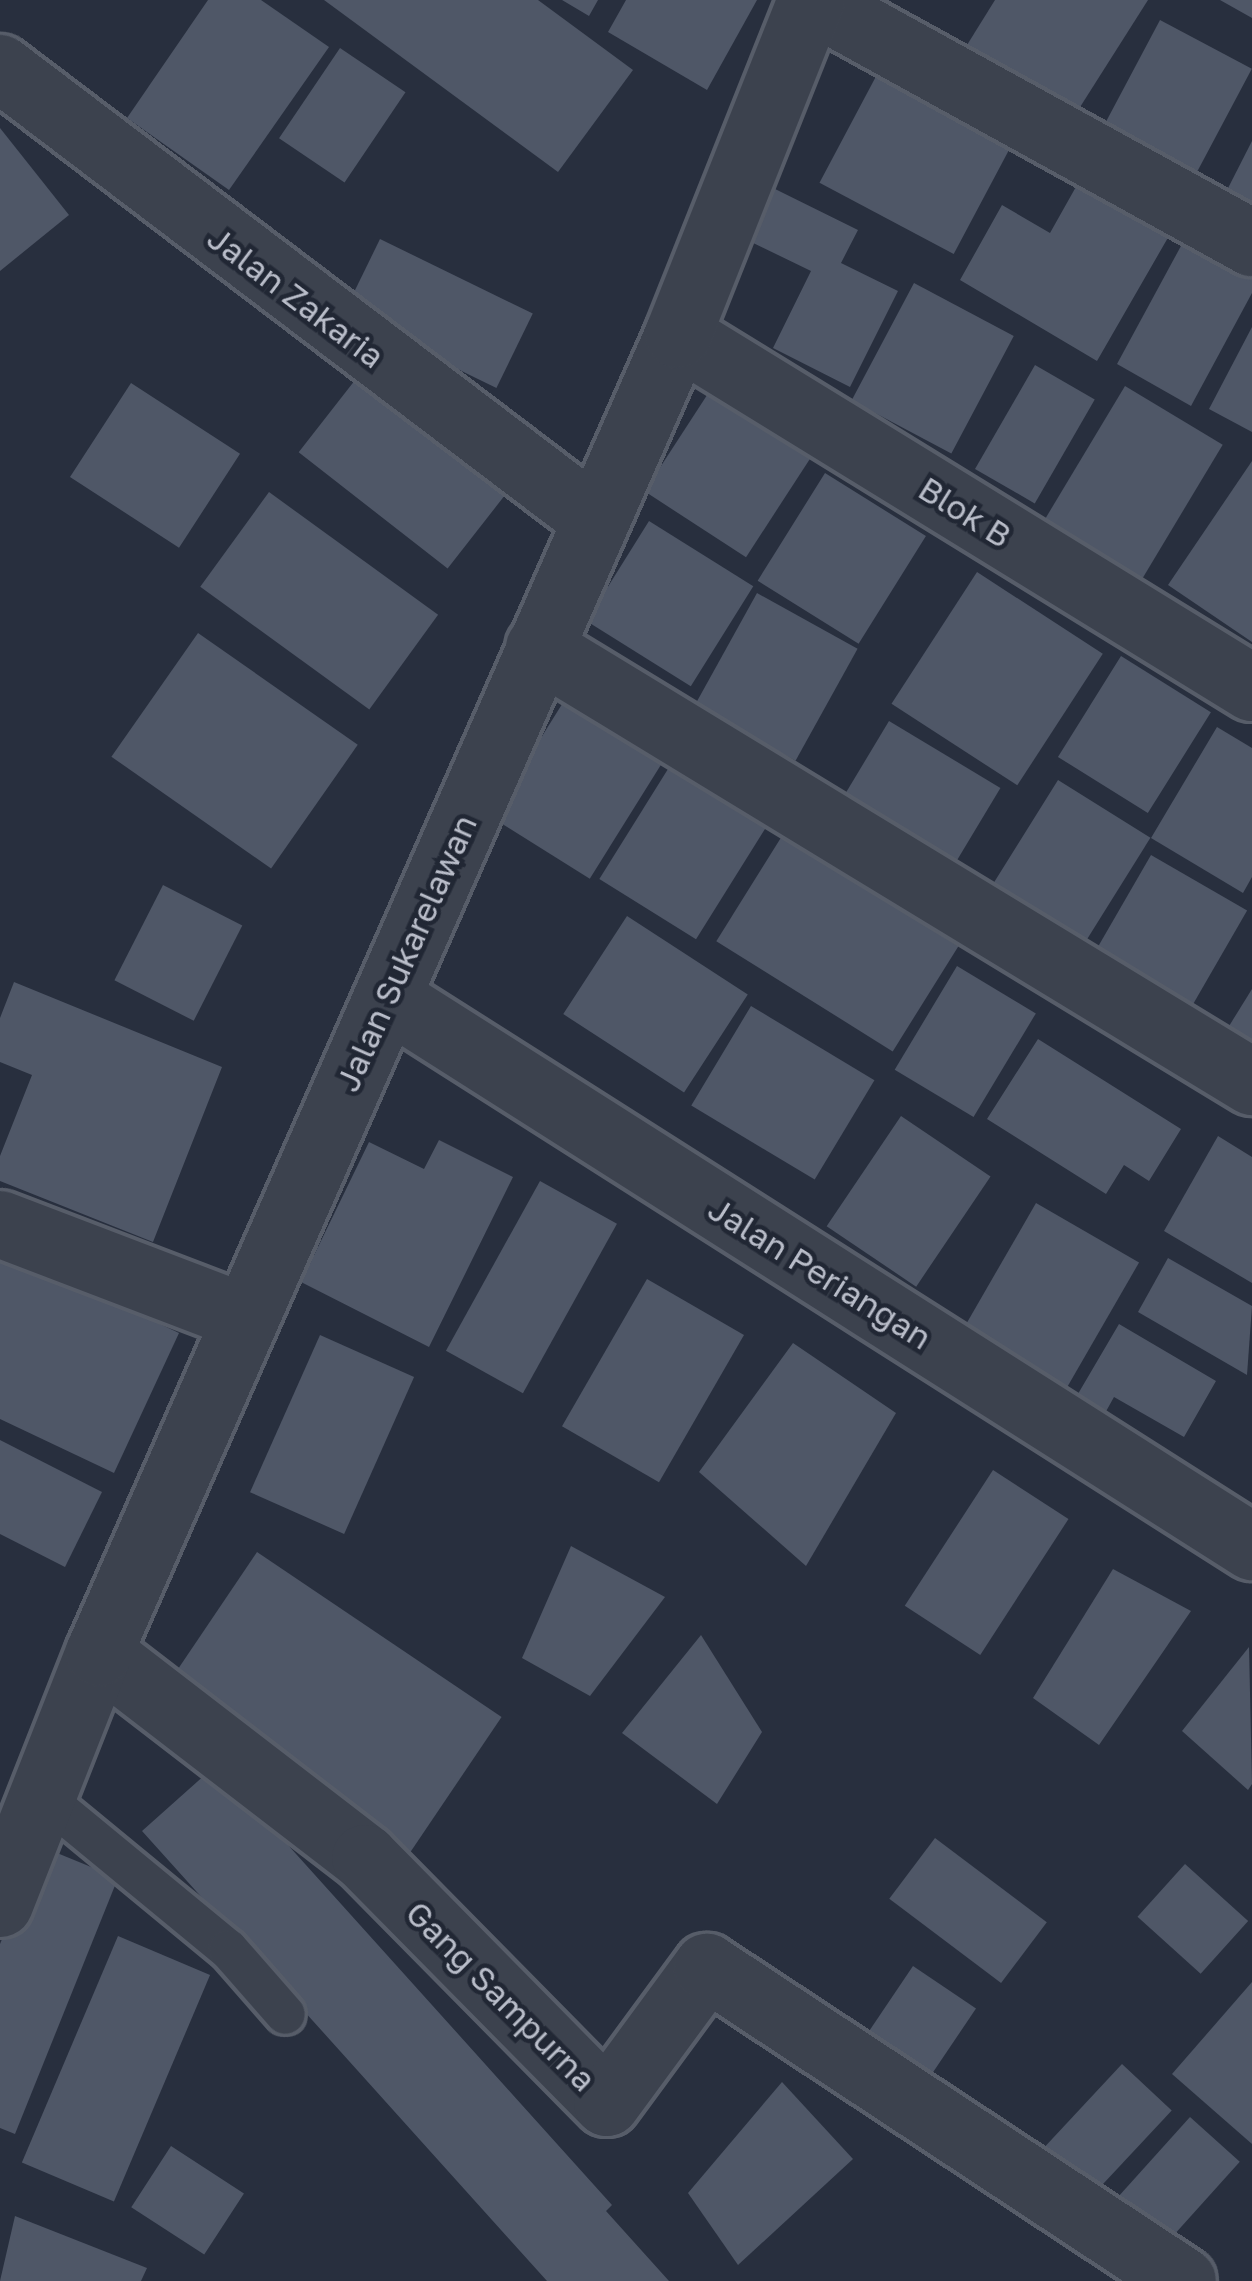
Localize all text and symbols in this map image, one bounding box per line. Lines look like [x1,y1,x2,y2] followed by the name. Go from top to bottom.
[200,218,392,376] street label: Jalan Zakaria
[912,468,1018,556] street label: Blok B
[327,809,485,1097] street label: Jalan Sukarelawan
[701,1189,939,1357] street label: Jalan Periangan
[398,1893,604,2099] street label: Gang Sampurna

